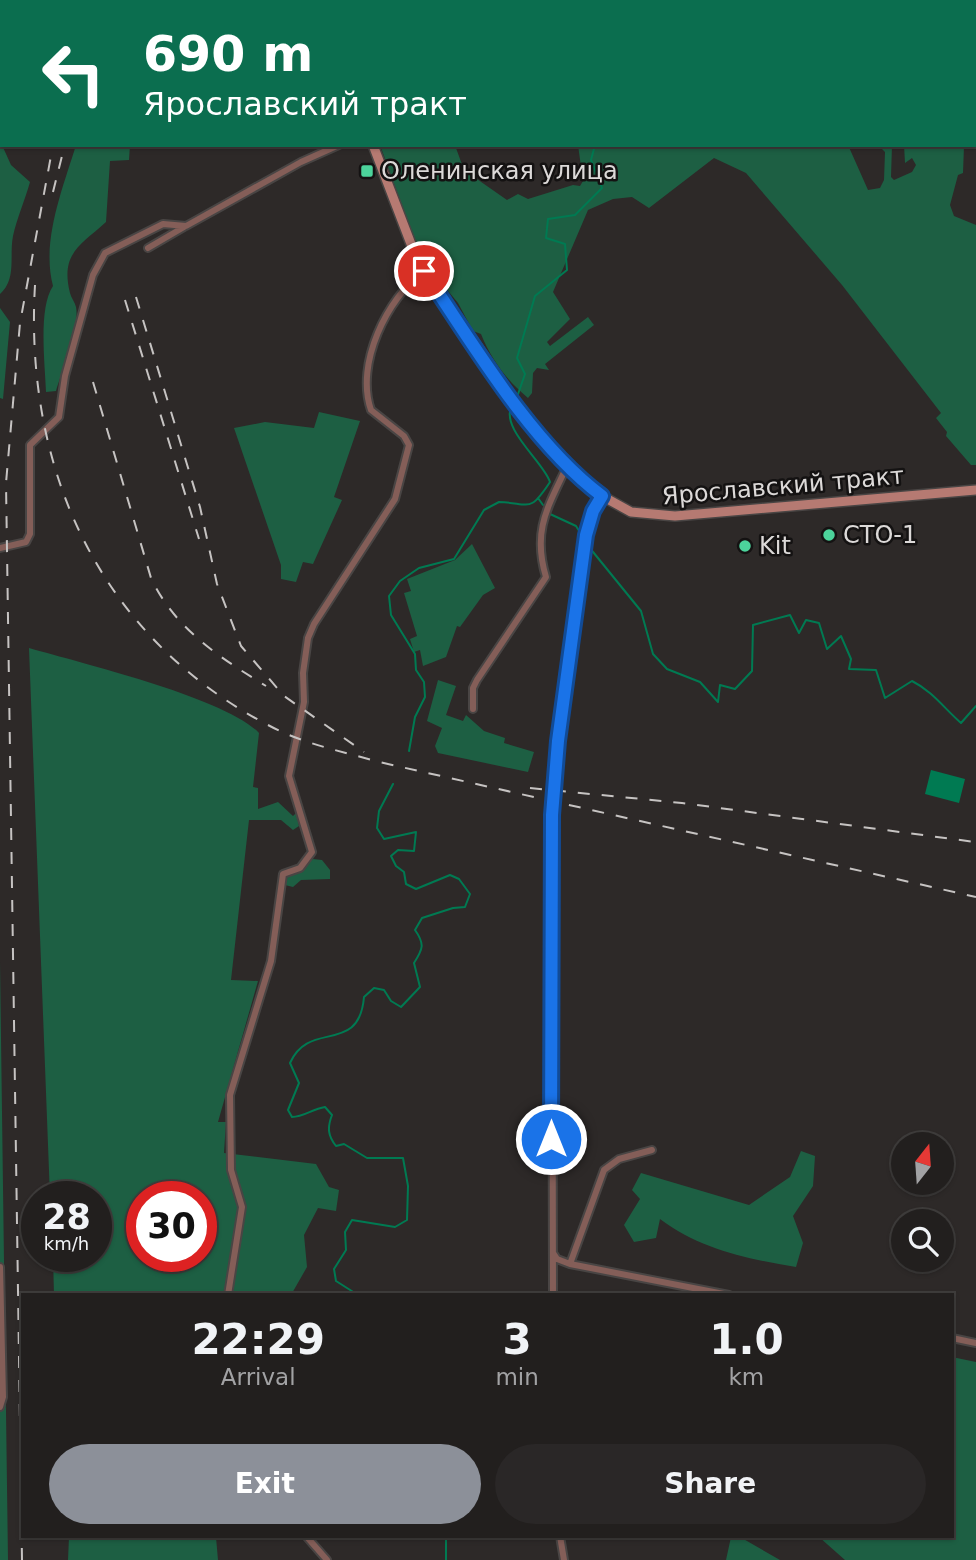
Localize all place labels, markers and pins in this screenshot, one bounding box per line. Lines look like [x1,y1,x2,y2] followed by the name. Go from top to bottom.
[381,157,618,185] place label: Оленинская улица
[359,163,375,179] marker: Оленинская улица
[394,241,454,301] pin
[843,521,917,549] place label: СТО-1
[821,527,837,543] marker: СТО-1
[759,532,791,560] place label: Kit
[737,538,753,554] marker: Kit

